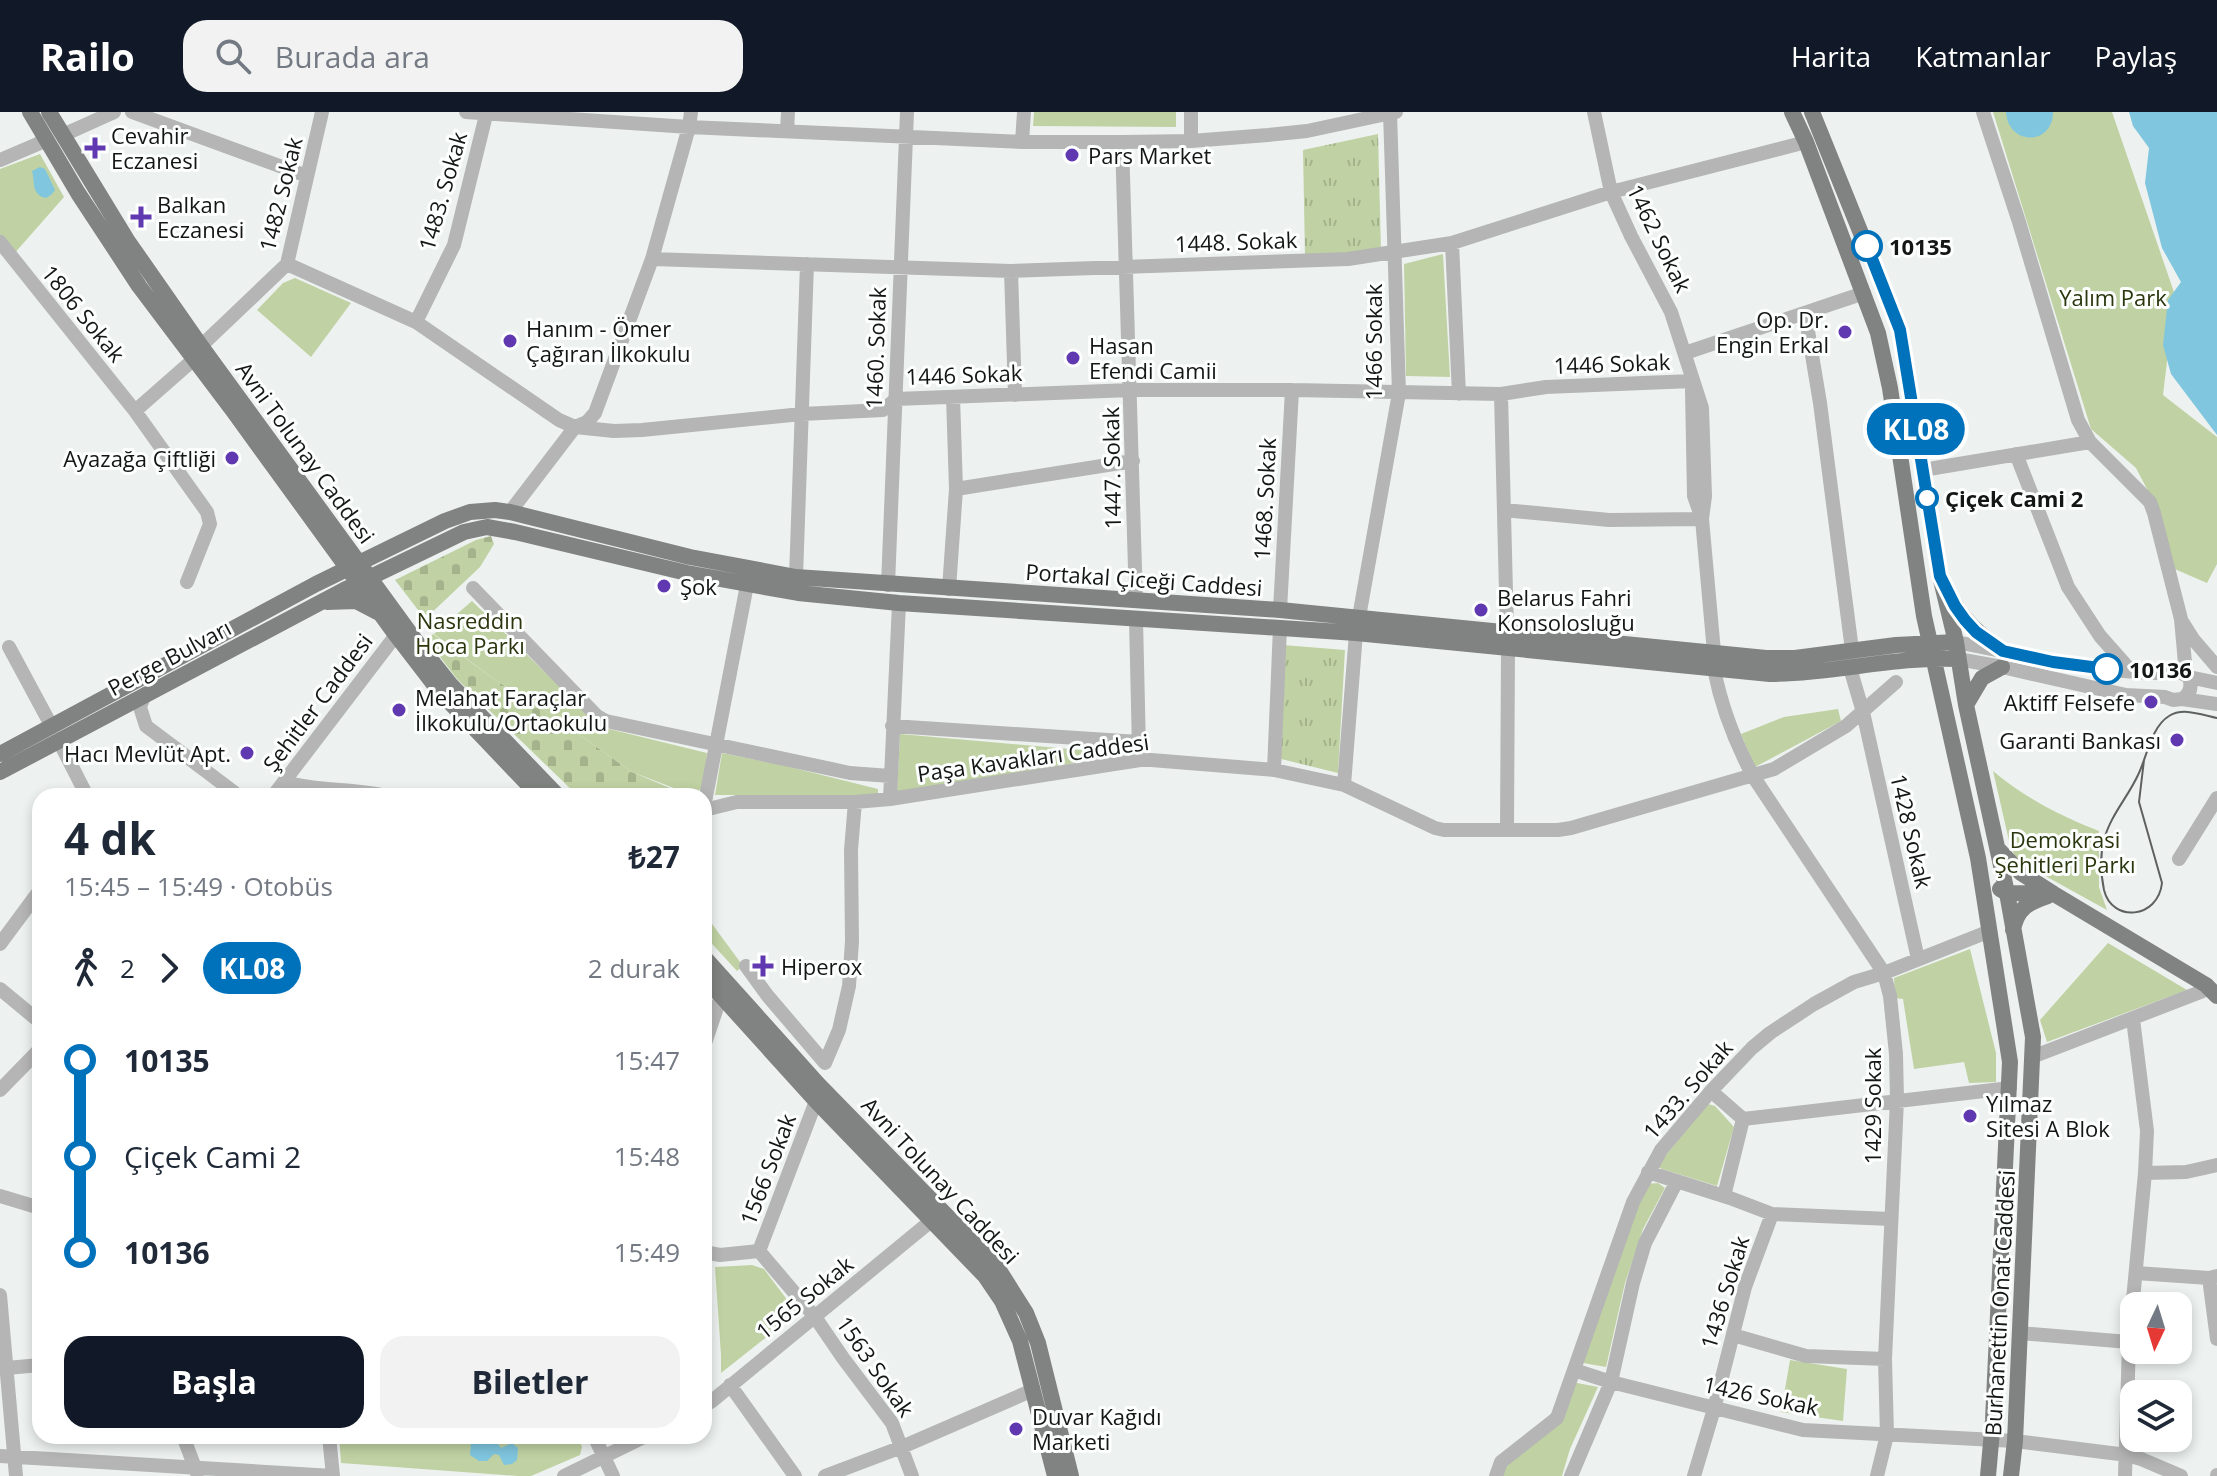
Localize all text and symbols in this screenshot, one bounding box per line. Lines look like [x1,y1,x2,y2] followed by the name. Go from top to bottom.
[183,20,743,92] search box
[40,30,135,82] text: Railo
[211,34,255,78] icon: search
[275,36,430,77] text: Burada ara
[1791,37,1871,75] text: Harita
[1915,37,2051,75] text: Katmanlar
[2095,37,2177,75] text: Paylaş
[111,120,198,175] place label: Cevahir Eczanesi
[411,128,473,254] street label: 1483. Sokak
[251,133,309,254] street label: 1482 Sokak
[86,139,104,157] marker: Cevahir Eczanesi
[1088,140,1212,170] place label: Pars Market
[1063,146,1081,164] marker: Pars Market
[1621,179,1699,297] street label: 1462 Sokak
[157,189,244,244] place label: Balkan Eczanesi
[132,208,150,226] marker: Balkan Eczanesi
[1174,224,1298,258] street label: 1448. Sokak
[1852,231,1882,261] marker: 10135
[1889,231,1952,261] place label: 10135
[36,258,133,368] street label: 1806 Sokak
[2059,282,2167,312] park label: Yalım Park
[1358,283,1388,400] street label: 1466 Sokak
[858,286,892,410] street label: 1460. Sokak
[1716,304,1829,359] place label: Op. Dr. Engin Erkal
[526,313,691,368] place label: Hanım - Ömer Çağıran İlkokulu
[1836,323,1854,341] marker: Op. Dr. Engin Erkal
[1089,330,1217,385] place label: Hasan Efendi Camii
[501,332,519,350] marker: Hanım - Ömer Çağıran İlkokulu
[1553,346,1671,380] street label: 1446 Sokak
[1064,349,1082,367] marker: Hasan Efendi Camii
[230,355,382,549] street label: Avni Tolunay Caddesi
[905,357,1023,391] street label: 1446 Sokak
[1860,403,1972,455] line badge: KL08
[1095,406,1127,529] street label: 1447. Sokak
[1883,410,1949,448] text: KL08
[1246,437,1282,561] street label: 1468. Sokak
[63,443,216,473] place label: Ayazağa Çiftliği
[223,449,241,467] marker: Ayazağa Çiftliği
[1945,483,2083,513] place label: Çiçek Cami 2
[1916,487,1938,509] marker: Çiçek Cami 2
[1024,556,1264,602] street label: Portakal Çiceği Caddesi
[680,571,717,601] place label: Şok
[655,577,673,595] marker: Şok
[1497,582,1635,637] place label: Belarus Fahri Konsolosluğu
[1472,601,1490,619] marker: Belarus Fahri Konsolosluğu
[415,605,525,660] park label: Nasreddin Hoca Parkı
[102,612,236,702] street label: Perge Bulvarı
[255,627,379,777] street label: Şehitler Caddesi
[2092,654,2122,684] marker: 10136
[2129,654,2192,684] place label: 10136
[415,682,607,737] place label: Melahat Faraçlar İlkokulu/Ortaokulu
[2004,687,2135,717] place label: Aktiff Felsefe
[2142,693,2160,711] marker: Aktiff Felsefe
[390,701,408,719] marker: Melahat Faraçlar İlkokulu/Ortaokulu
[1999,725,2161,755] place label: Garanti Bankası
[915,726,1151,788] street label: Paşa Kavakları Caddesi
[2168,731,2186,749] marker: Garanti Bankası
[64,738,231,768] place label: Hacı Mevlüt Apt.
[238,744,256,762] marker: Hacı Mevlüt Apt.
[1884,771,1940,892] street label: 1428 Sokak
[64,808,156,868] text: 4 dk
[1994,824,2136,879] park label: Demokrasi Şehitleri Parkı
[629,836,680,877] text: ₺27
[64,868,333,904] text: 15:45 – 15:49 · Otobüs
[64,946,108,990] icon: walk
[147,946,191,990] icon: forward
[219,949,285,987] text: KL08
[120,950,135,986] text: 2
[588,950,680,986] text: 2 durak
[781,951,863,981] place label: Hiperox
[752,955,774,977] marker: Hiperox
[1636,1033,1739,1145] street label: 1433. Sokak
[124,1040,210,1081] text: 10135
[614,1042,680,1078] text: 15:47
[1857,1047,1887,1164] street label: 1429 Sokak
[1986,1088,2110,1143] place label: Yılmaz Sitesi A Blok
[856,1090,1026,1270] street label: Avni Tolunay Caddesi
[1961,1107,1979,1125] marker: Yılmaz Sitesi A Blok
[732,1109,802,1229] street label: 1566 Sokak
[124,1136,301,1177] text: Çiçek Cami 2
[614,1138,680,1174] text: 15:48
[1977,1169,2021,1437] street label: Burhanettin Onat Caddesi
[1693,1231,1756,1352] street label: 1436 Sokak
[124,1232,210,1273] text: 10136
[614,1234,680,1270] text: 15:49
[749,1248,859,1345] street label: 1565 Sokak
[2120,1292,2192,1364] north arrow
[2120,1292,2192,1452] map controls
[830,1310,922,1423] street label: 1563 Sokak
[64,1336,364,1428] button: Başla
[380,1336,680,1428] button: Biletler
[1701,1368,1822,1422] street label: 1426 Sokak
[2120,1380,2192,1452] button: layers
[1032,1401,1162,1456] place label: Duvar Kağıdı Marketi
[1007,1420,1025,1438] marker: Duvar Kağıdı Marketi

